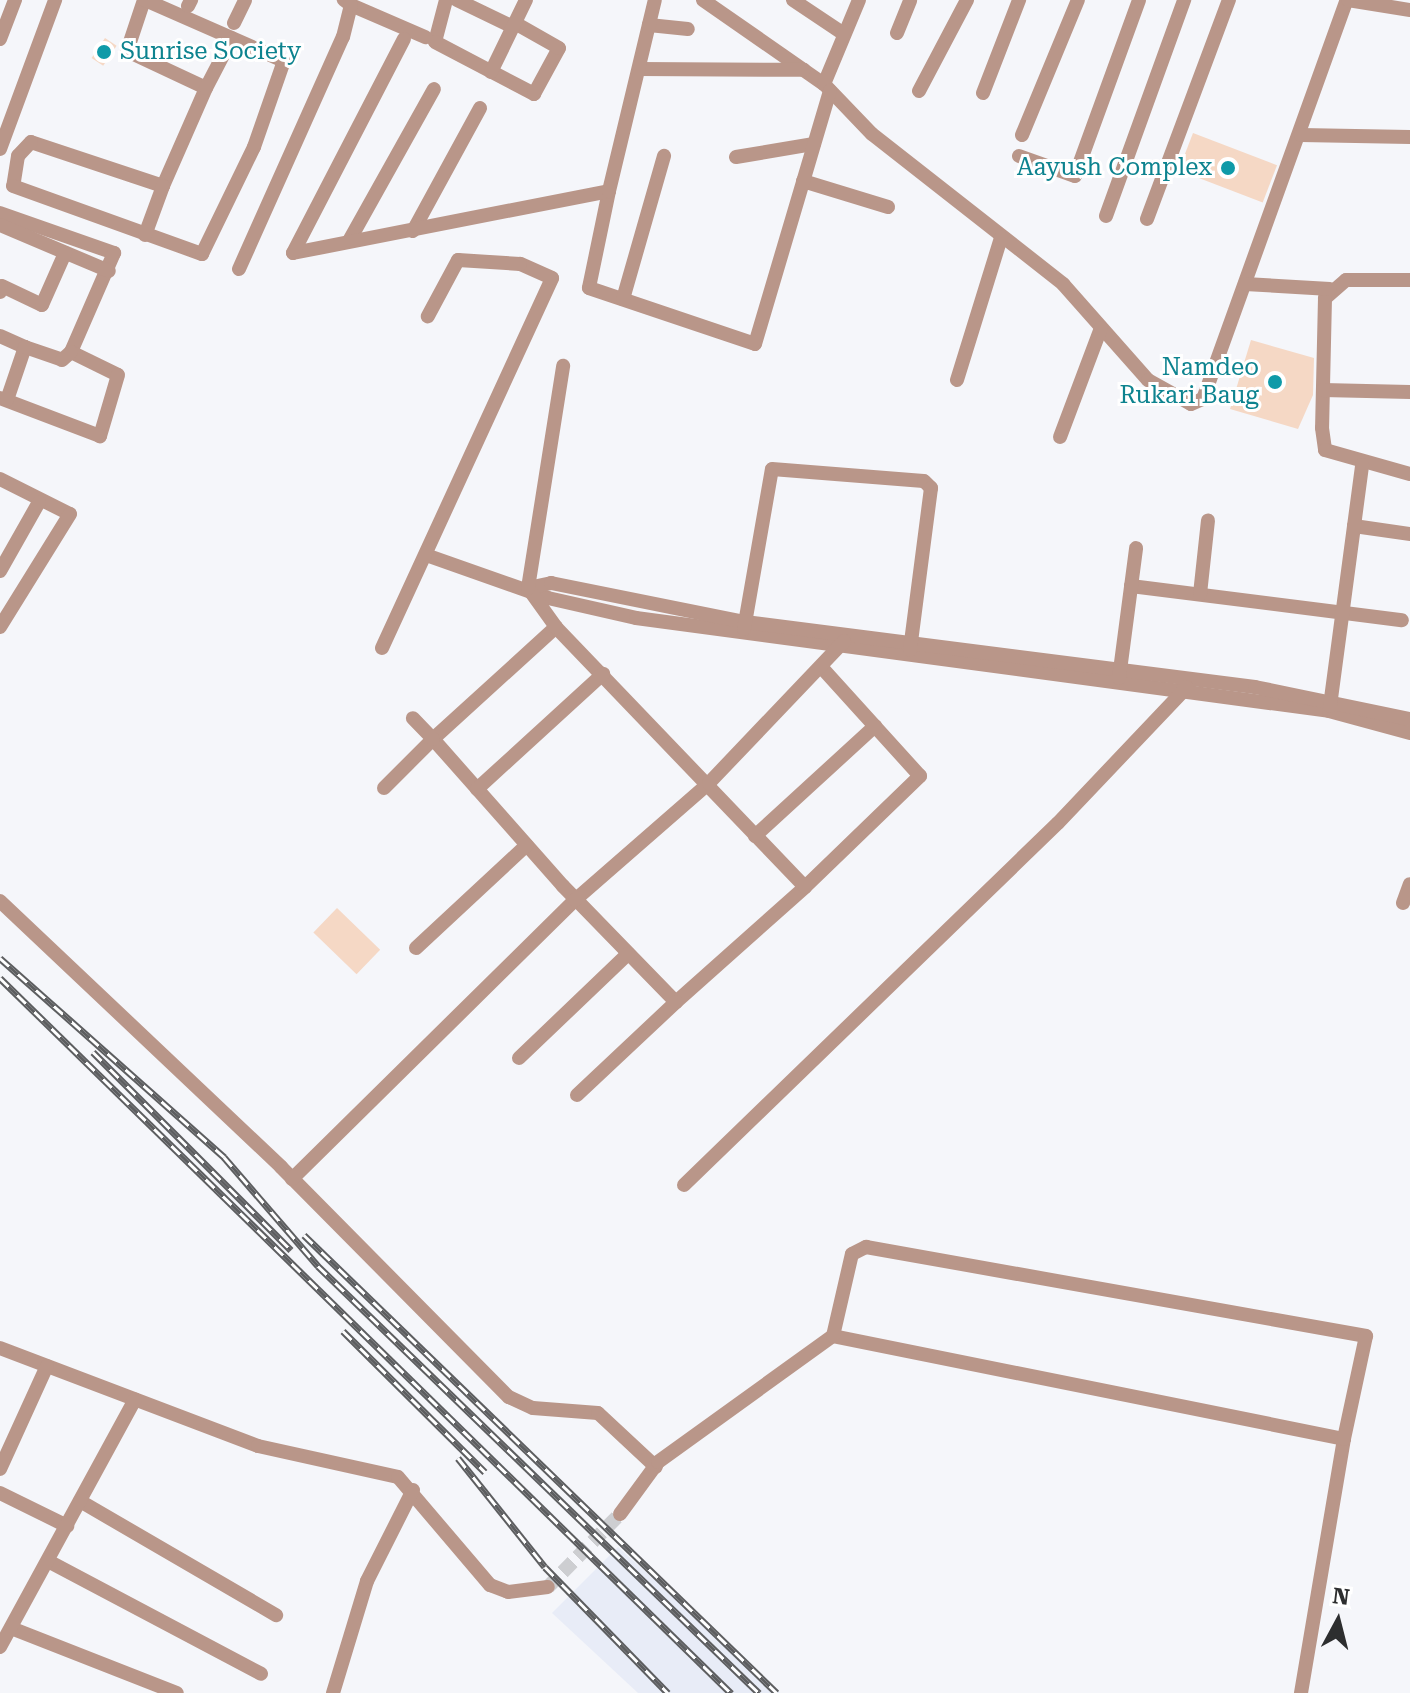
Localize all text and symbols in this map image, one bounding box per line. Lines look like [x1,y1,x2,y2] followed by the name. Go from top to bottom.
[120,38,301,66] place label: Sunrise Society
[95,43,113,61] marker: Sunrise Society
[1017,154,1212,182] place label: Aayush Complex
[1219,159,1237,177] marker: Aayush Complex
[1119,354,1259,410] place label: Namdeo Rukari Baug
[1266,373,1284,391] marker: Namdeo Rukari Baug
[1298,1581,1378,1661] north arrow
[1331,1583,1351,1610] text: N

